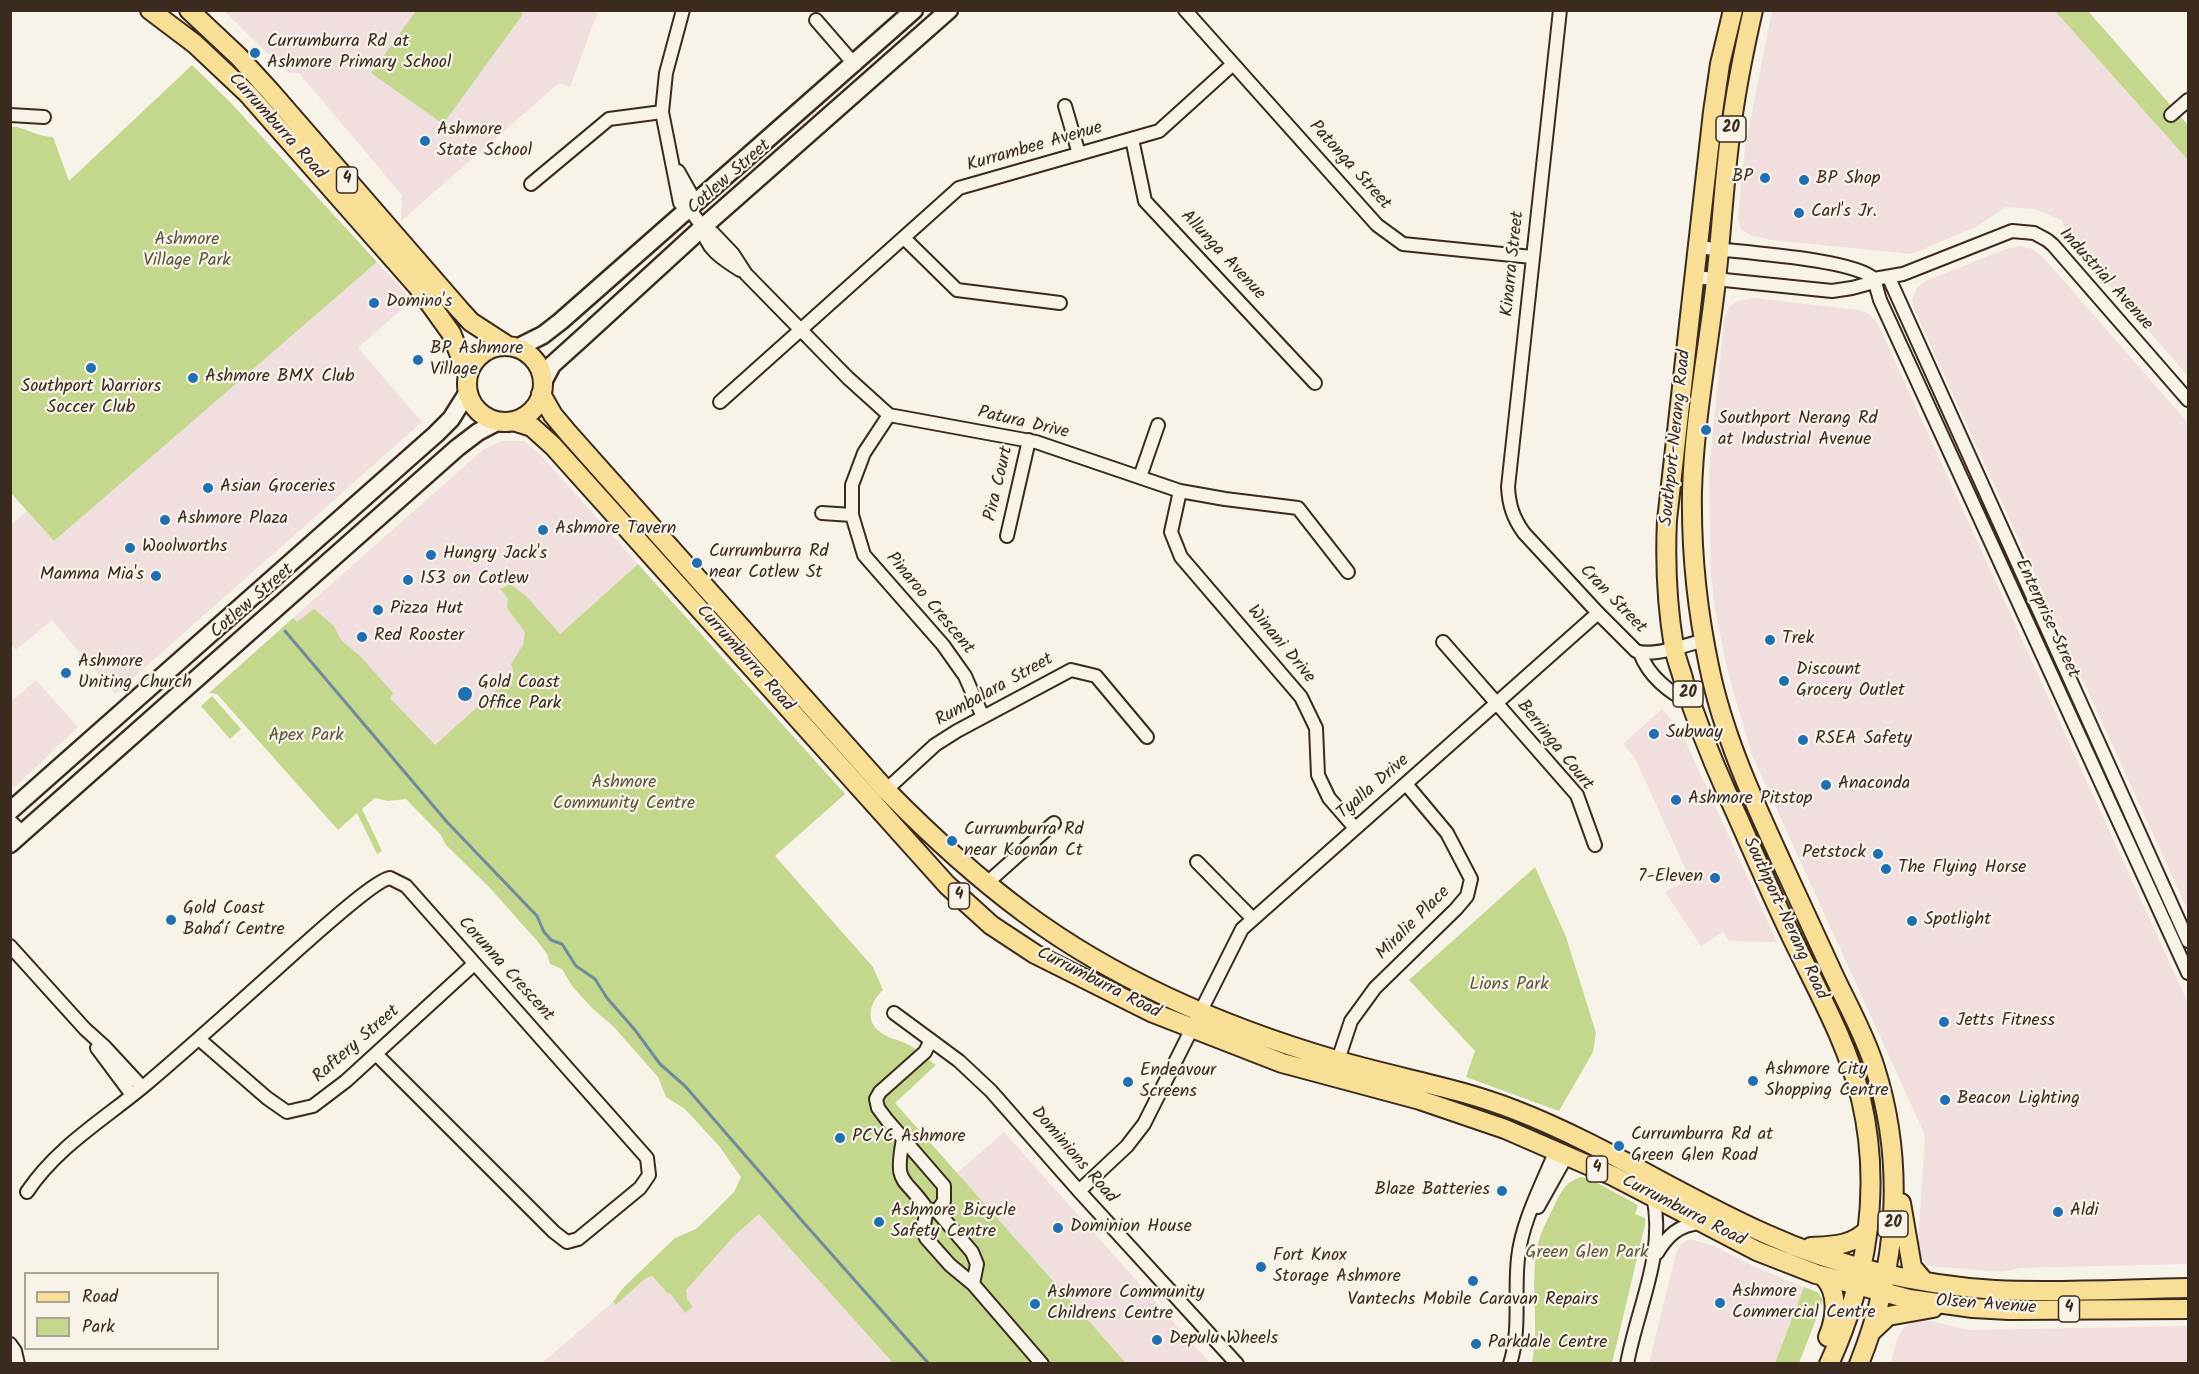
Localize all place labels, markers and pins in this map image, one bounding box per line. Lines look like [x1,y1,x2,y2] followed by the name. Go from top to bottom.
[267,32,451,74] place label: Currumburra Rd at Ashmore Primary School
[248,46,262,60] marker: Currumburra Rd at Ashmore Primary School
[437,120,532,162] place label: Ashmore State School
[418,134,432,148] marker: Ashmore State School
[1732,167,1753,189] place label: BP
[1816,169,1880,191] place label: BP Shop
[1758,171,1772,185] marker: BP
[1797,173,1811,187] marker: BP Shop
[1811,202,1877,224] place label: Carl's Jr.
[1792,206,1806,220] marker: Carl's Jr.
[386,292,452,314] place label: Domino's
[367,296,381,310] marker: Domino's
[430,339,523,382] place label: BP Ashmore Village
[411,353,425,367] marker: BP Ashmore Village
[84,361,98,375] marker: Southport Warriors Soccer Club
[205,367,354,389] place label: Ashmore BMX Club
[186,371,200,385] marker: Ashmore BMX Club
[21,377,161,420] place label: Southport Warriors Soccer Club
[1718,409,1877,452] place label: Southport Nerang Rd at Industrial Avenue
[1699,423,1713,437] marker: Southport Nerang Rd at Industrial Avenue
[220,477,335,499] place label: Asian Groceries
[201,481,215,495] marker: Asian Groceries
[177,509,288,531] place label: Ashmore Plaza
[158,513,172,527] marker: Ashmore Plaza
[555,519,676,541] place label: Ashmore Tavern
[536,523,550,537] marker: Ashmore Tavern
[142,537,227,559] place label: Woolworths
[123,541,137,555] marker: Woolworths
[709,542,829,584] place label: Currumburra Rd near Cotlew St
[443,544,547,566] place label: Hungry Jack's
[424,548,438,562] marker: Hungry Jack's
[690,556,704,570] marker: Currumburra Rd near Cotlew St
[40,565,144,587] place label: Mamma Mia's
[149,569,163,583] marker: Mamma Mia's
[420,569,528,591] place label: 153 on Cotlew
[401,573,415,587] marker: 153 on Cotlew
[390,599,463,621] place label: Pizza Hut
[371,603,385,617] marker: Pizza Hut
[374,626,464,648] place label: Red Rooster
[1782,629,1814,651] place label: Trek
[355,630,369,644] marker: Red Rooster
[1763,633,1777,647] marker: Trek
[78,652,192,694] place label: Ashmore Uniting Church
[1796,660,1905,702] place label: Discount Grocery Outlet
[59,666,73,680] marker: Ashmore Uniting Church
[478,673,561,716] place label: Gold Coast Office Park
[1777,674,1791,688] marker: Discount Grocery Outlet
[456,685,474,703] marker: Gold Coast Office Park
[1666,723,1723,745] place label: Subway
[1647,727,1661,741] marker: Subway
[1815,729,1912,751] place label: RSEA Safety
[1796,733,1810,747] marker: RSEA Safety
[1838,774,1910,796] place label: Anaconda
[1819,778,1833,792] marker: Anaconda
[1688,789,1812,811] place label: Ashmore Pitstop
[1669,793,1683,807] marker: Ashmore Pitstop
[964,820,1084,862] place label: Currumburra Rd near Koonan Ct
[945,834,959,848] marker: Currumburra Rd near Koonan Ct
[1802,843,1866,865] place label: Petstock
[1871,847,1885,861] marker: Petstock
[1898,858,2026,880] place label: The Flying Horse
[1879,862,1893,876] marker: The Flying Horse
[1638,867,1703,889] place label: 7-Eleven
[1708,871,1722,885] marker: 7-Eleven
[183,899,285,942] place label: Gold Coast Bahá'í Centre
[1924,910,1991,932] place label: Spotlight
[164,913,178,927] marker: Gold Coast Bahá'í Centre
[1905,914,1919,928] marker: Spotlight
[1956,1011,2055,1033] place label: Jetts Fitness
[1937,1015,1951,1029] marker: Jetts Fitness
[1765,1060,1889,1102] place label: Ashmore City Shopping Centre
[1140,1061,1216,1104] place label: Endeavour Screens
[1746,1074,1760,1088] marker: Ashmore City Shopping Centre
[1121,1075,1135,1089] marker: Endeavour Screens
[1957,1089,2080,1111] place label: Beacon Lighting
[1938,1093,1952,1107] marker: Beacon Lighting
[1631,1125,1773,1168] place label: Currumburra Rd at Green Glen Road
[852,1127,966,1149] place label: PCYC Ashmore
[833,1131,847,1145] marker: PCYC Ashmore
[1612,1139,1626,1153] marker: Currumburra Rd at Green Glen Road
[1374,1180,1490,1202] place label: Blaze Batteries
[1495,1184,1509,1198] marker: Blaze Batteries
[891,1201,1016,1244] place label: Ashmore Bicycle Safety Centre
[2070,1201,2099,1223] place label: Aldi
[2051,1205,2065,1219] marker: Aldi
[872,1215,886,1229] marker: Ashmore Bicycle Safety Centre
[1070,1217,1192,1239] place label: Dominion House
[1051,1221,1065,1235] marker: Dominion House
[1273,1246,1401,1288] place label: Fort Knox Storage Ashmore
[1254,1260,1268,1274] marker: Fort Knox Storage Ashmore
[1466,1274,1480,1288] marker: Vantechs Mobile Caravan Repairs
[1732,1282,1876,1324] place label: Ashmore Commercial Centre
[1047,1283,1205,1326] place label: Ashmore Community Childrens Centre
[1347,1290,1599,1312] place label: Vantechs Mobile Caravan Repairs
[1713,1296,1727,1310] marker: Ashmore Commercial Centre
[1028,1297,1042,1311] marker: Ashmore Community Childrens Centre
[1169,1329,1278,1351] place label: Depulu Wheels
[1150,1333,1164,1347] marker: Depulu Wheels
[1488,1333,1607,1355] place label: Parkdale Centre
[1469,1337,1483,1351] marker: Parkdale Centre

